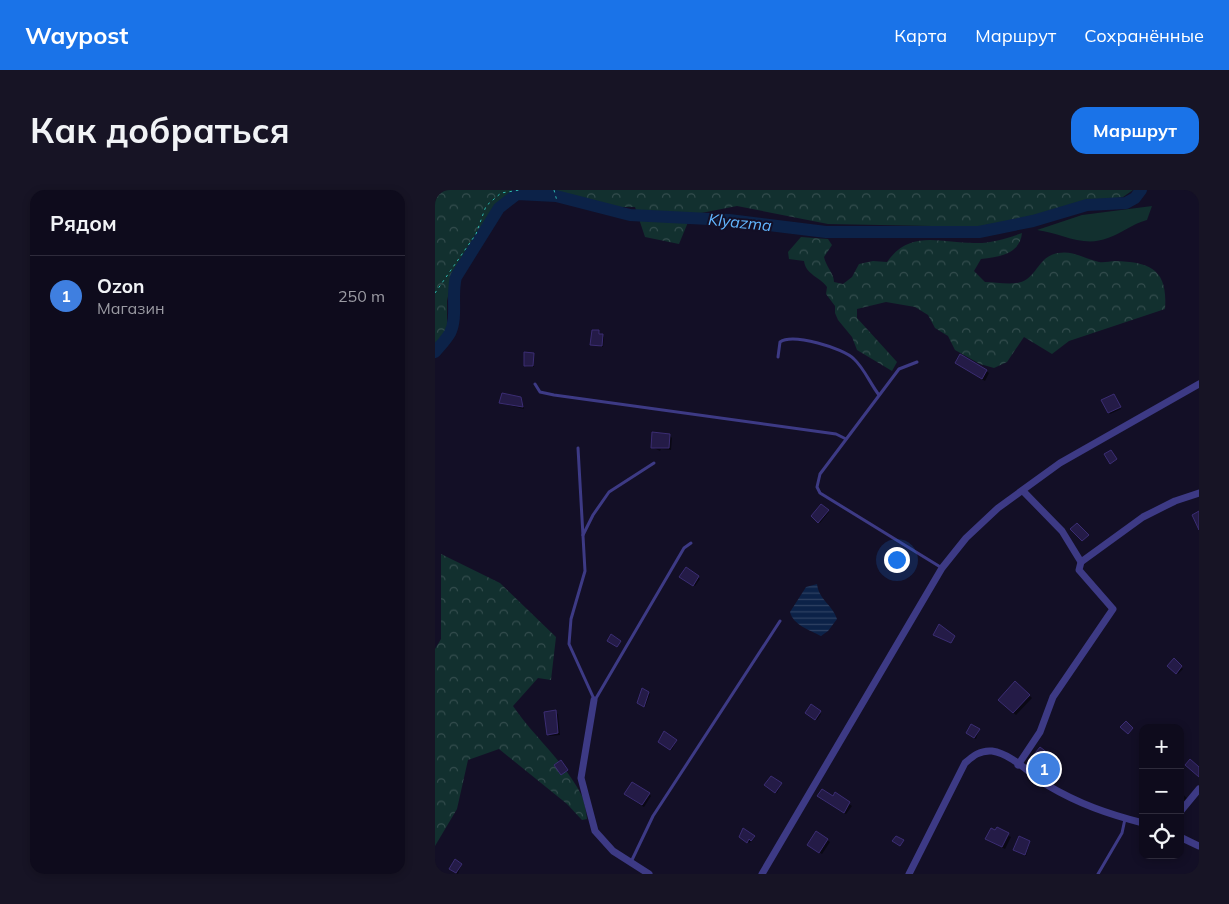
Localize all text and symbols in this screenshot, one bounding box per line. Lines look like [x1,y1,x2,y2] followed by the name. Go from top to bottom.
[25,20,128,50] text: Waypost
[894,24,947,47] text: Карта
[975,24,1056,47] text: Маршрут
[1084,24,1204,47] text: Сохранённые
[1071,107,1199,154] button: Маршрут
[30,108,290,152] text: Как добраться
[707,209,773,235] water label: Klyazma
[50,210,117,236] text: Рядом
[97,274,144,298] text: Ozon
[61,286,71,306] text: 1
[338,286,385,306] text: 250 m
[97,298,165,318] text: Магазин
[884,547,910,573] your location
[1139,724,1184,859] map controls
[1139,724,1184,769] button: +
[1028,750,1060,788] pin: 1
[1139,769,1184,814] button: −
[1139,814,1184,859] button: locate

